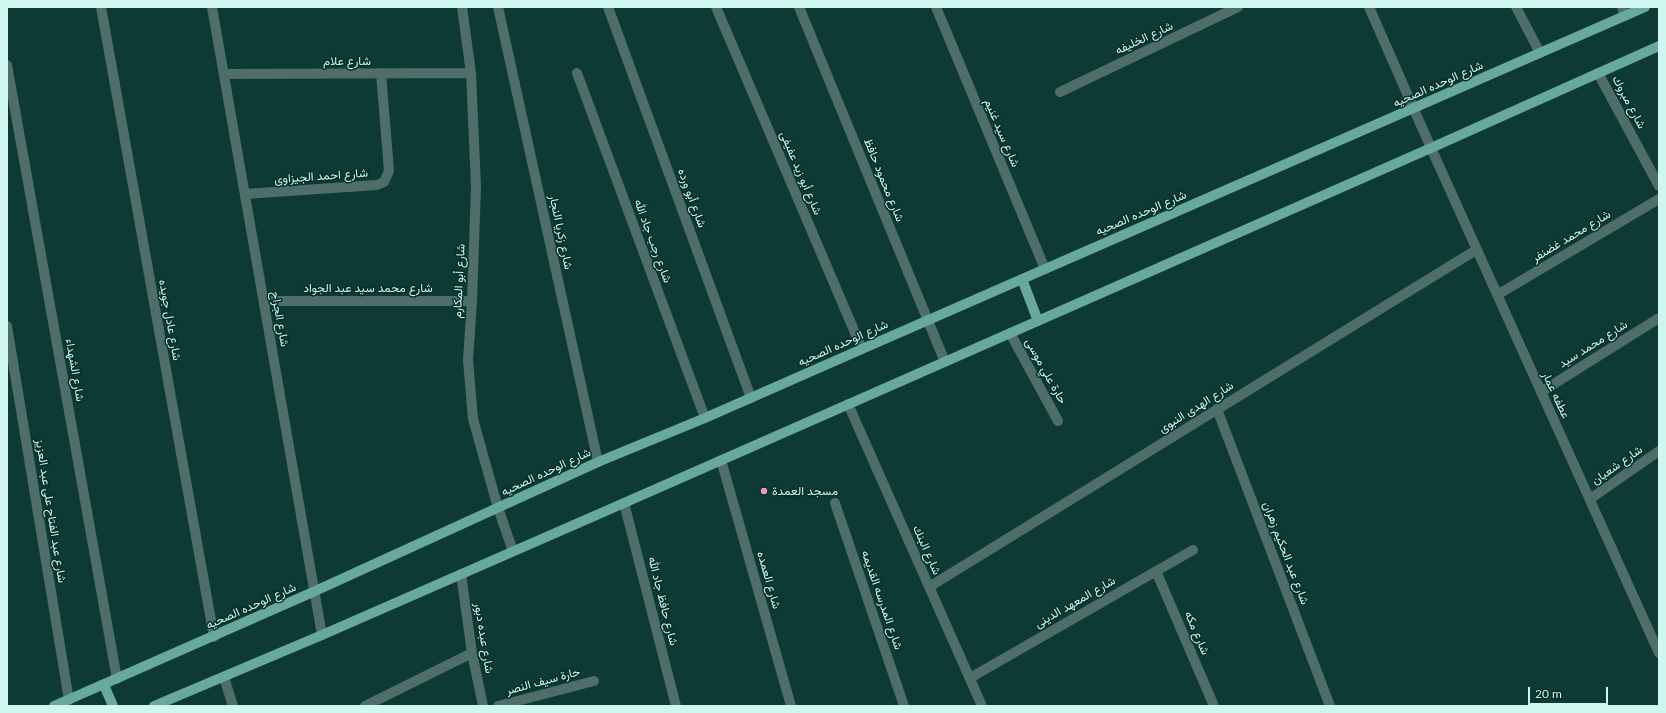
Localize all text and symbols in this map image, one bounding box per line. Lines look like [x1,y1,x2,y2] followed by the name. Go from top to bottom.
[1113,18,1175,58] street label: شارع الخليفه
[323,54,371,68] street label: شارع علام
[1391,58,1485,110] street label: شارع الوحده الصحيه
[1609,73,1649,131] street label: شارع مبروك
[981,97,1023,169] street label: شارع سيد غنيم
[777,129,825,217] street label: شارع أبو زيد عفيفى
[861,136,907,224] street label: شارع محمود حافظ
[274,166,368,186] street label: شارع احمد الجيزاوى
[675,167,709,229] street label: شارع أبو ورده
[1093,187,1189,239] street label: شارع الوحده الصحيه
[546,193,576,271] street label: شارع زكريا النجار
[631,197,675,285] street label: شارع رجب جاد الله
[1529,207,1613,265] street label: شارع محمد غضنفر
[450,243,468,319] street label: شارع أبو المكارم
[156,278,184,362] street label: شارع عادل جويده
[303,281,433,295] street label: شارع محمد سيد عبد الجواد
[268,290,292,348] street label: شارع الجراح
[796,317,890,369] street label: شارع الوحده الصحيه
[1556,317,1630,371] street label: شارع محمد سيد
[1022,336,1070,406] street label: حارة علي موسى
[62,337,88,403] street label: شارع الشهداء
[1539,369,1573,421] street label: عطفه عمار
[1156,378,1236,436] street label: شارع الهدى النبوى
[33,438,69,584] street label: شارع عبد الفتاح على عبد العزيز
[1589,442,1645,488] street label: شارع شعبان
[499,445,593,499] street label: شارع الوحده الصحيه
[772,484,838,498] place label: مسجد العمدة
[759,486,769,496] marker: مسجد العمدة
[1260,500,1312,606] street label: شارع عبد الحكيم زهران
[910,523,944,577] street label: شارع البنك
[858,548,906,652] street label: شارع المدرسه القديمه
[754,550,784,610] street label: شارع العمده
[645,555,681,647] street label: شارع حافظ جاد الله
[1032,573,1118,631] street label: شارع المعهد الدينى
[204,580,298,632] street label: شارع الوحده الصحيه
[471,602,497,674] street label: شارع عبده دبور
[1181,609,1213,657] street label: شارع مكه
[504,664,582,698] street label: حارة سيف النصر
[1530,679,1610,705] scale bar
[1535,686,1562,701] text: 20 m

